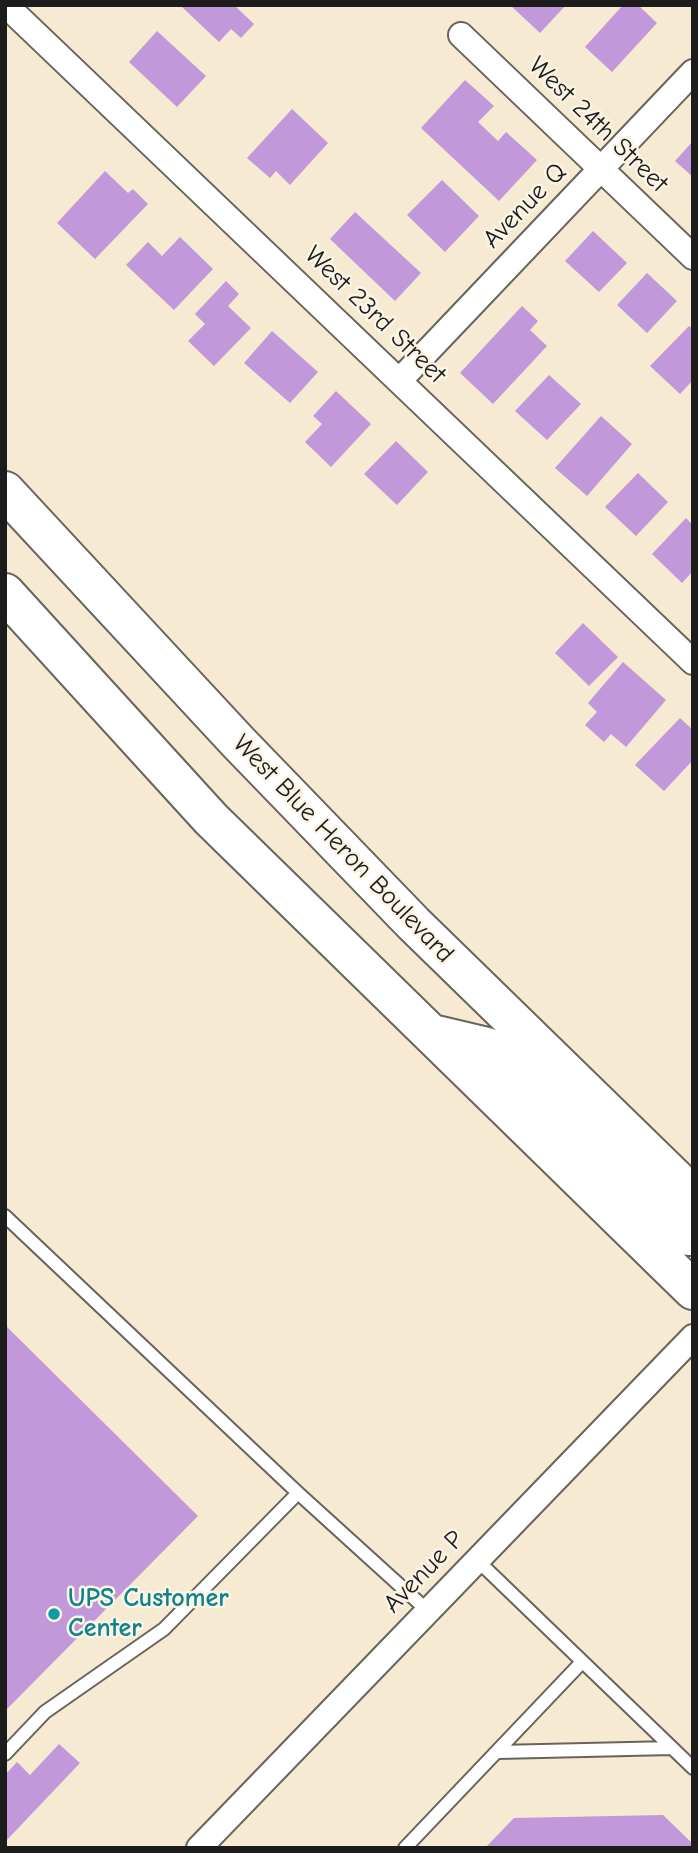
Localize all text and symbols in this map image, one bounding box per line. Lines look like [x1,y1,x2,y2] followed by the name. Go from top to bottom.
[522,51,674,199] street label: West 24th Street
[477,157,573,255] street label: Avenue Q
[298,240,452,390] street label: West 23rd Street
[226,728,460,970] street label: West Blue Heron Boulevard
[377,1524,471,1620] street label: Avenue P
[68,1583,229,1644] place label: UPS Customer Center
[46,1606,62,1622] marker: UPS Customer Center

